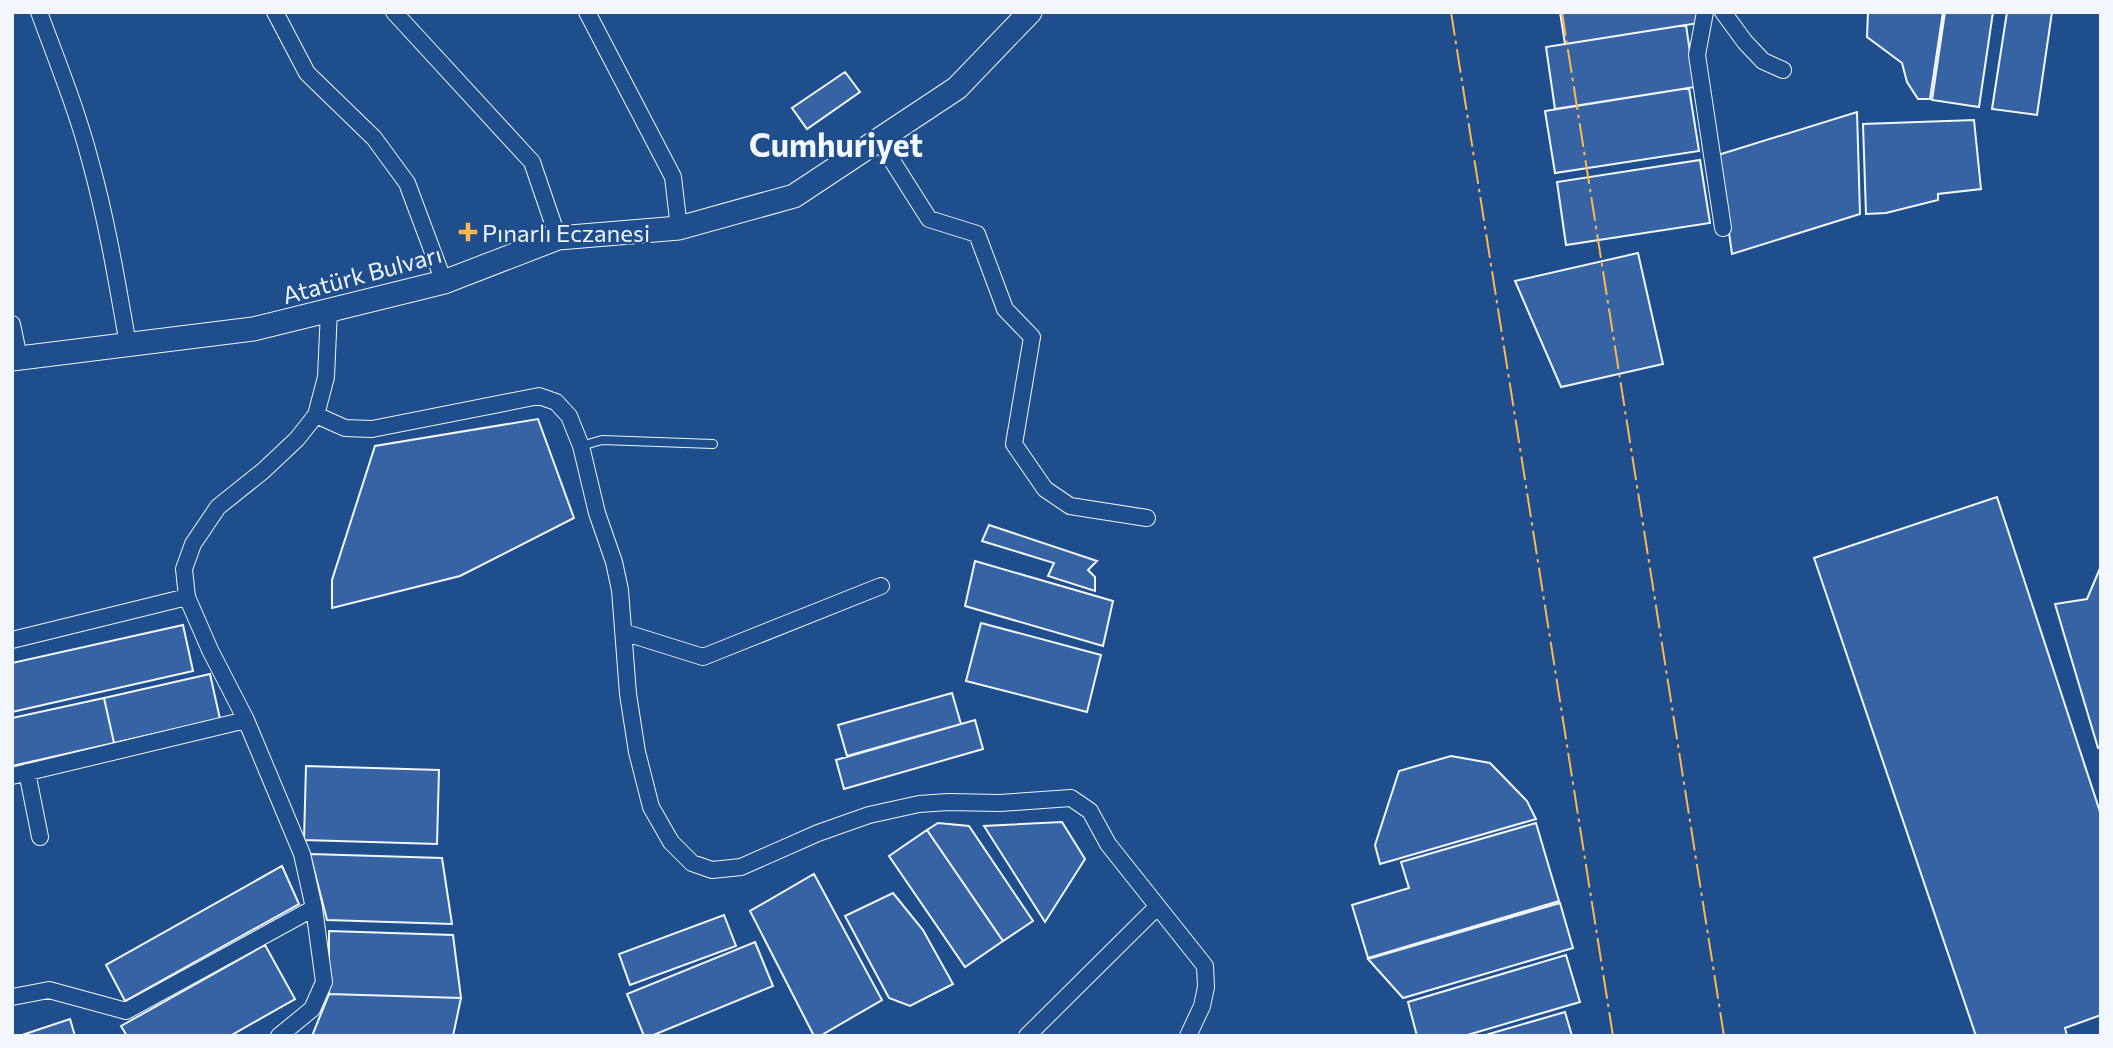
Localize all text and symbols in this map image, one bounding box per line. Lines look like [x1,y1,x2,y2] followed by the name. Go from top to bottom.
[749,124,923,164] district label: Cumhuriyet
[482,218,650,247] place label: Pınarlı Eczanesi
[460,224,476,240] marker: Pınarlı Eczanesi
[279,239,445,309] street label: Atatürk Bulvarı

